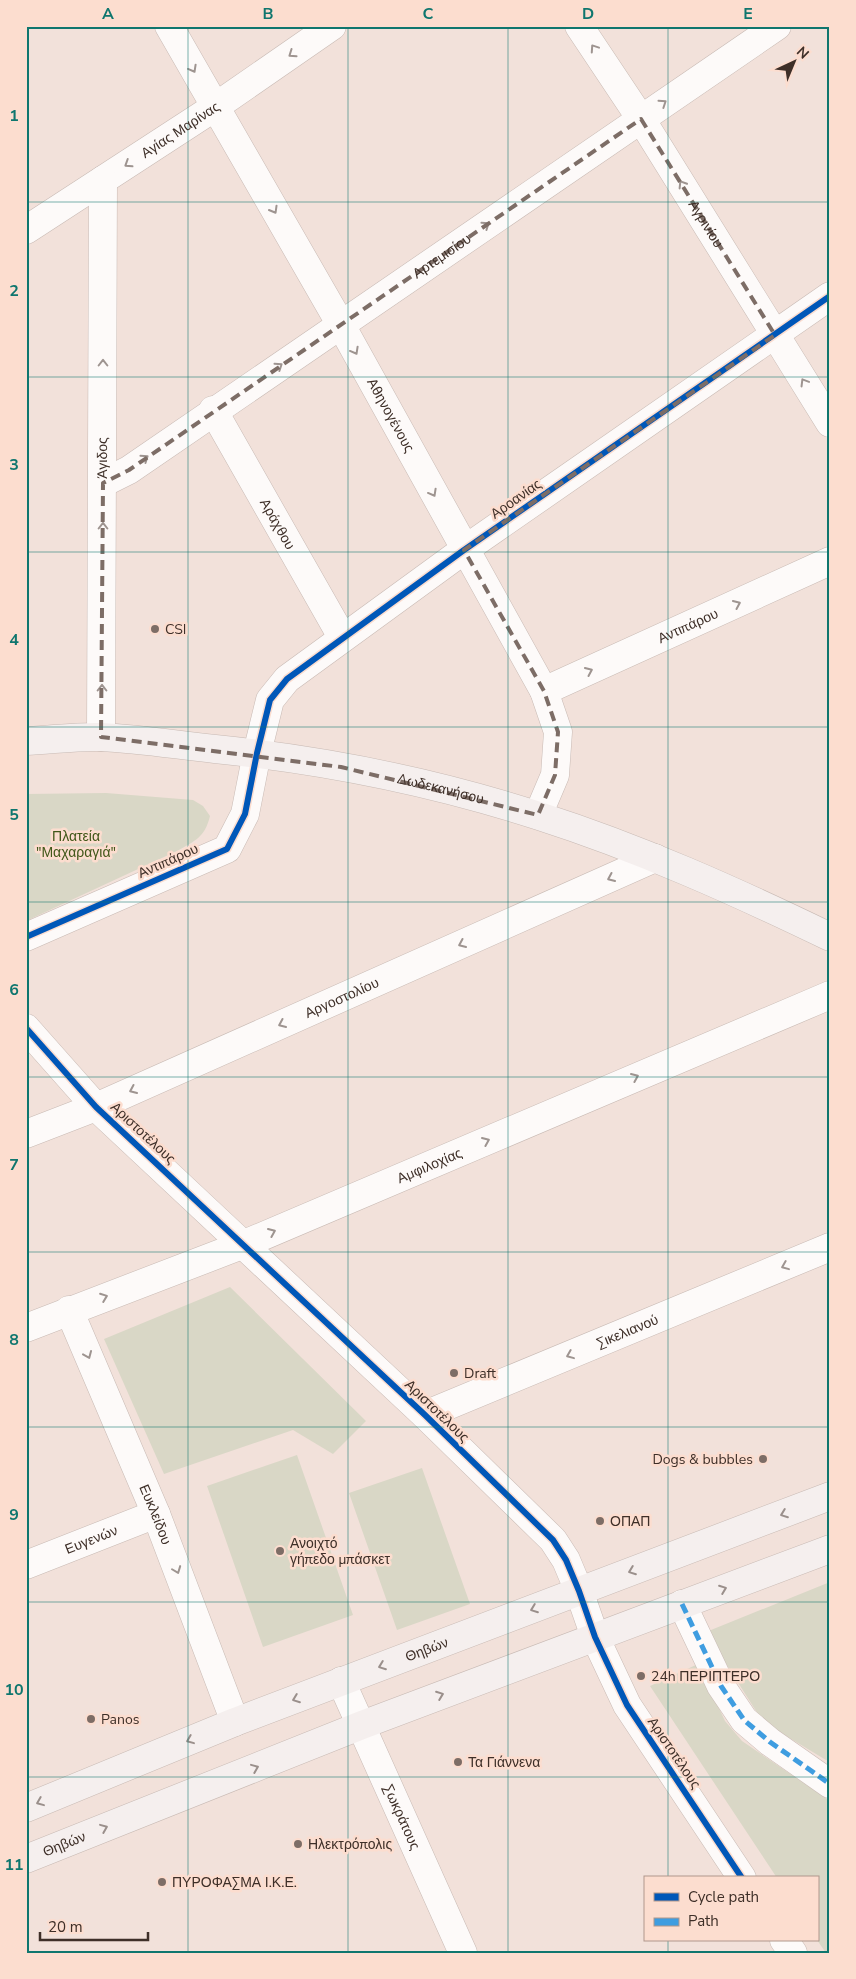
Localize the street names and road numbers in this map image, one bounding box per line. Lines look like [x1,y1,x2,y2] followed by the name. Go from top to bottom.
[137,97,224,162] street label: Αγίας Μαρίνας
[684,196,728,251] street label: Αγρινίου
[409,229,475,283] street label: Αρτεμισίου
[363,375,419,456] street label: Αθηνογένους
[92,437,112,479] street label: Άγιδος
[487,474,545,523] street label: Αροανίας
[256,495,300,553] street label: Αράχθου
[655,604,721,648] street label: Αντιπάρου
[395,769,486,808] street label: Δωδεκανήσου
[135,839,201,883] street label: Αντιπάρου
[302,973,382,1022] street label: Αργοστολίου
[106,1098,180,1168] street label: Αριστοτέλους
[394,1143,465,1188] street label: Αμφιλοχίας
[593,1310,661,1352] street label: Σικελιανού
[401,1375,474,1447] street label: Αριστοτέλους
[135,1481,176,1547] street label: Ευκλείδου
[62,1521,120,1558] street label: Ευγενών
[402,1632,451,1666] street label: Θηβών
[643,1713,705,1793] street label: Αριστοτέλους
[379,1781,425,1853] street label: Σωκράτους
[40,1827,88,1861] street label: Θηβών

